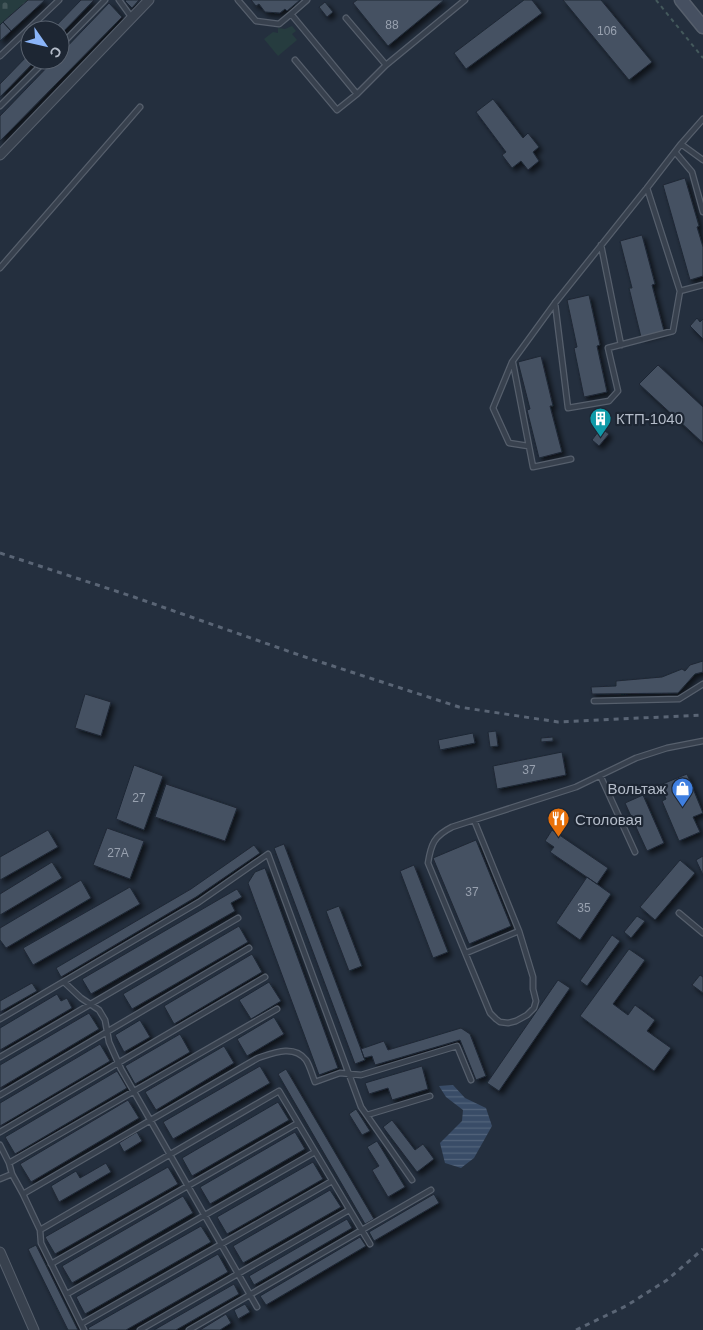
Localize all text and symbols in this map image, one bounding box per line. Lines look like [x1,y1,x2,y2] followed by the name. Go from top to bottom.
[385,18,399,32] house number: 88
[20,20,70,70] north arrow
[597,24,617,38] house number: 106
[46,44,65,61] text: С
[588,406,612,437] building icon: КТП-1040
[616,410,683,427] place label: КТП-1040
[522,763,536,777] house number: 37
[670,776,694,807] shop icon: Вольтаж
[608,780,666,797] place label: Вольтаж
[132,791,146,805] house number: 27
[547,807,571,838] restaurant icon: Столовая
[575,811,642,828] place label: Столовая
[107,846,129,860] house number: 27А
[465,885,479,899] house number: 37
[577,901,591,915] house number: 35

